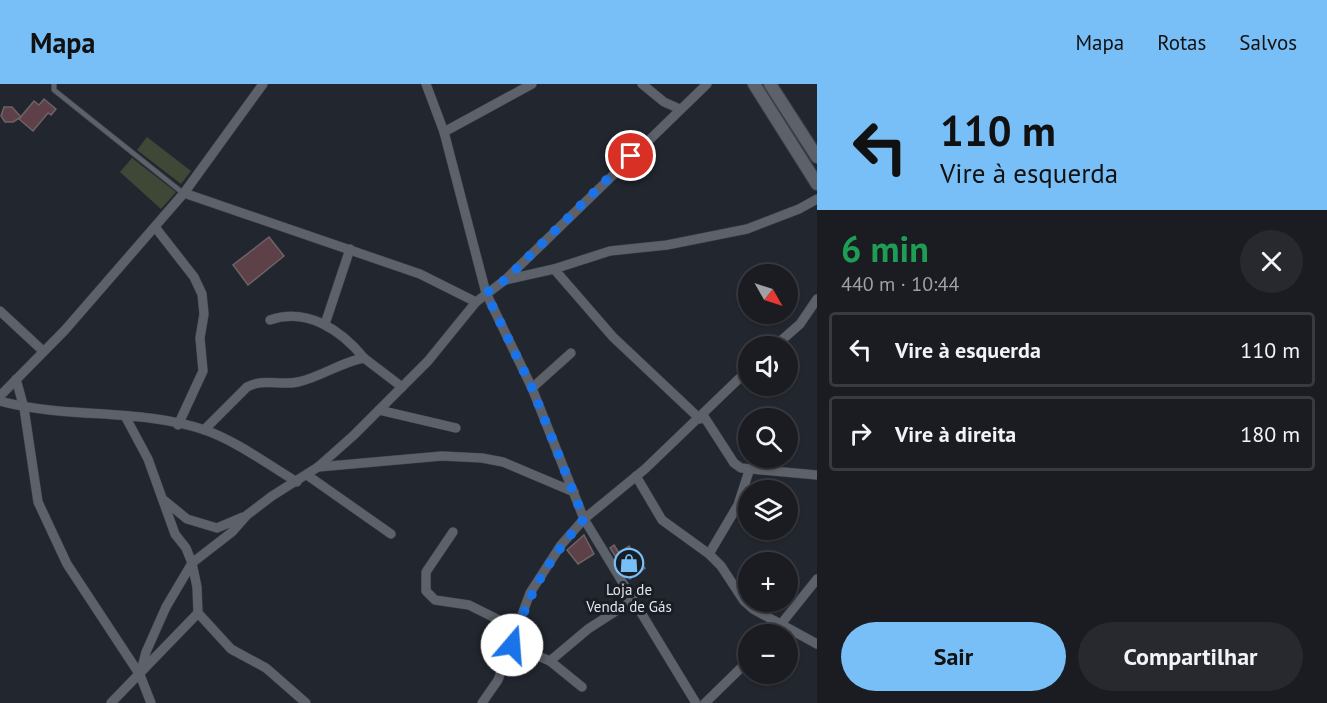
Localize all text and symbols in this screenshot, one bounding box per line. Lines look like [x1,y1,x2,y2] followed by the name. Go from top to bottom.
[30,24,95,61] text: Mapa
[1075,29,1124,56] text: Mapa
[1157,29,1206,56] text: Rotas
[1239,29,1297,56] text: Salvos
[940,103,1056,158] text: 110 m
[841,108,919,186] icon: left
[605,130,656,181] pin
[614,139,647,172] icon: arrive
[940,156,1118,190] text: Vire à esquerda
[841,225,929,272] text: 6 min
[1240,230,1303,293] button: close
[738,264,798,324] north arrow
[738,264,798,684] map controls
[841,271,959,297] text: 440 m · 10:44
[844,333,877,366] icon: left
[738,336,798,396] button: sound
[895,336,1041,364] text: Vire à esquerda
[1240,336,1300,364] text: 110 m
[738,408,798,468] button: search
[844,417,877,450] icon: right
[895,420,1016,448] text: Vire à direita
[1240,420,1300,448] text: 180 m
[738,480,798,540] button: layers
[613,547,645,579] shop icon: Loja de Venda de Gás
[738,552,798,612] button: +
[585,580,672,616] place label: Loja de Venda de Gás
[480,613,544,677] position arrow
[841,622,1066,691] button: Sair
[1078,622,1303,691] button: Compartilhar
[738,624,798,684] button: −

